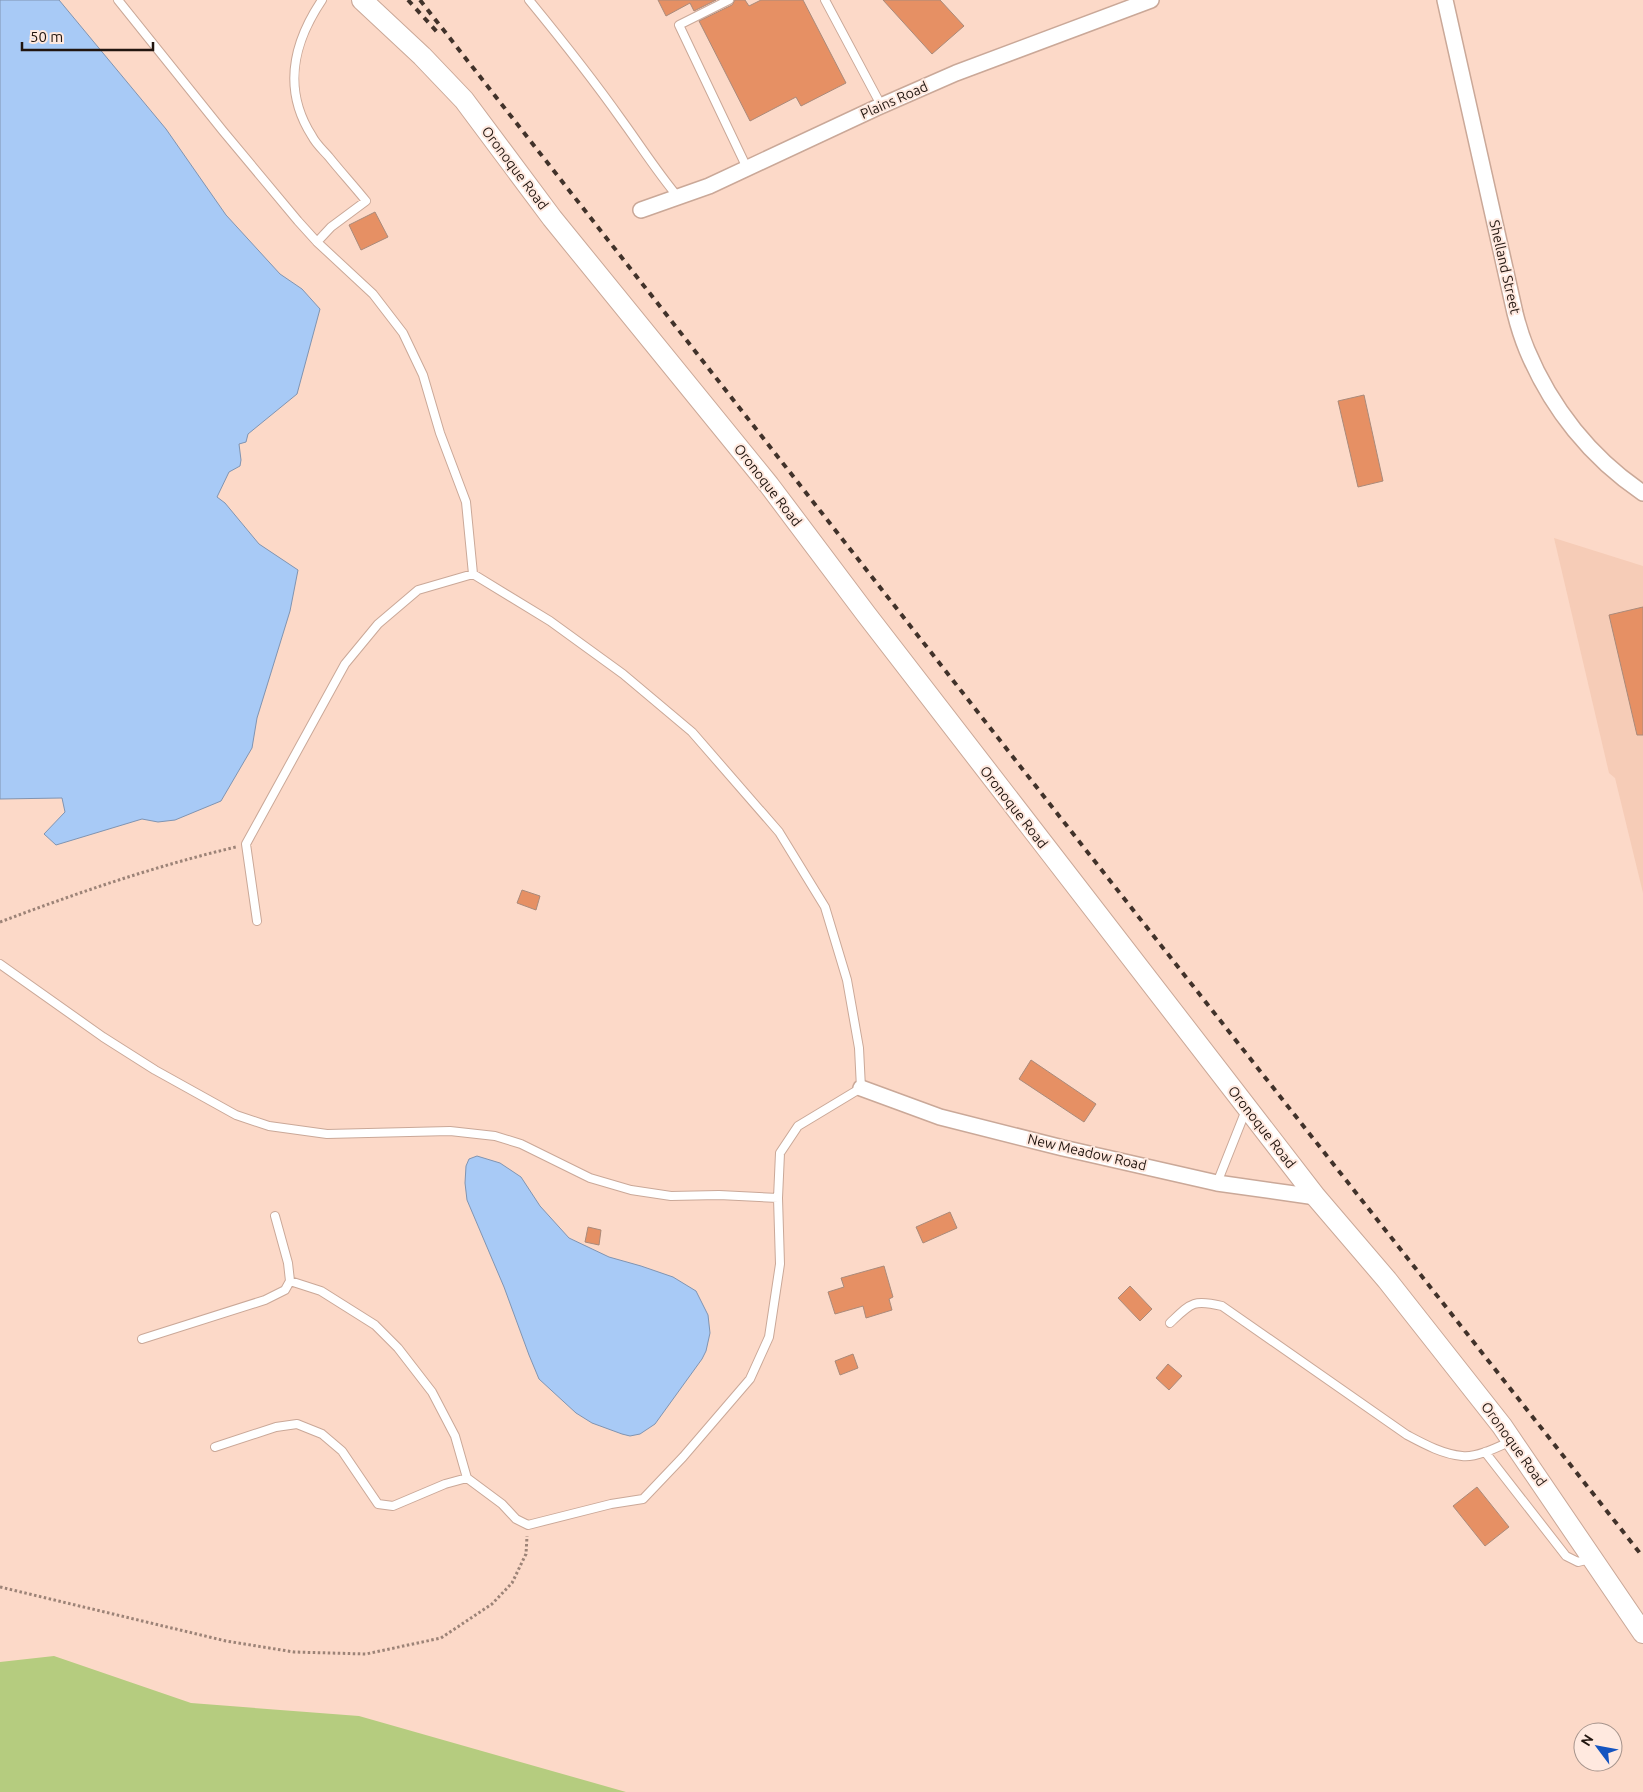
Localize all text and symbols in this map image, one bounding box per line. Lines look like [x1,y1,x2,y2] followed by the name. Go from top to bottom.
[22,20,154,52] scale bar
[30,28,63,45] text: 50 m
[858,78,930,122] street label: Plains Road
[479,123,551,213] street label: Oronoque Road
[1486,218,1524,316] street label: Shelland Street
[731,441,805,529] street label: Oronoque Road
[977,763,1051,851] street label: Oronoque Road
[1225,1083,1299,1171] street label: Oronoque Road
[1026,1131,1148,1173] street label: New Meadow Road
[1478,1399,1550,1489] street label: Oronoque Road
[1573,1722,1623,1772] north arrow
[1577,1731,1597,1749] text: N

